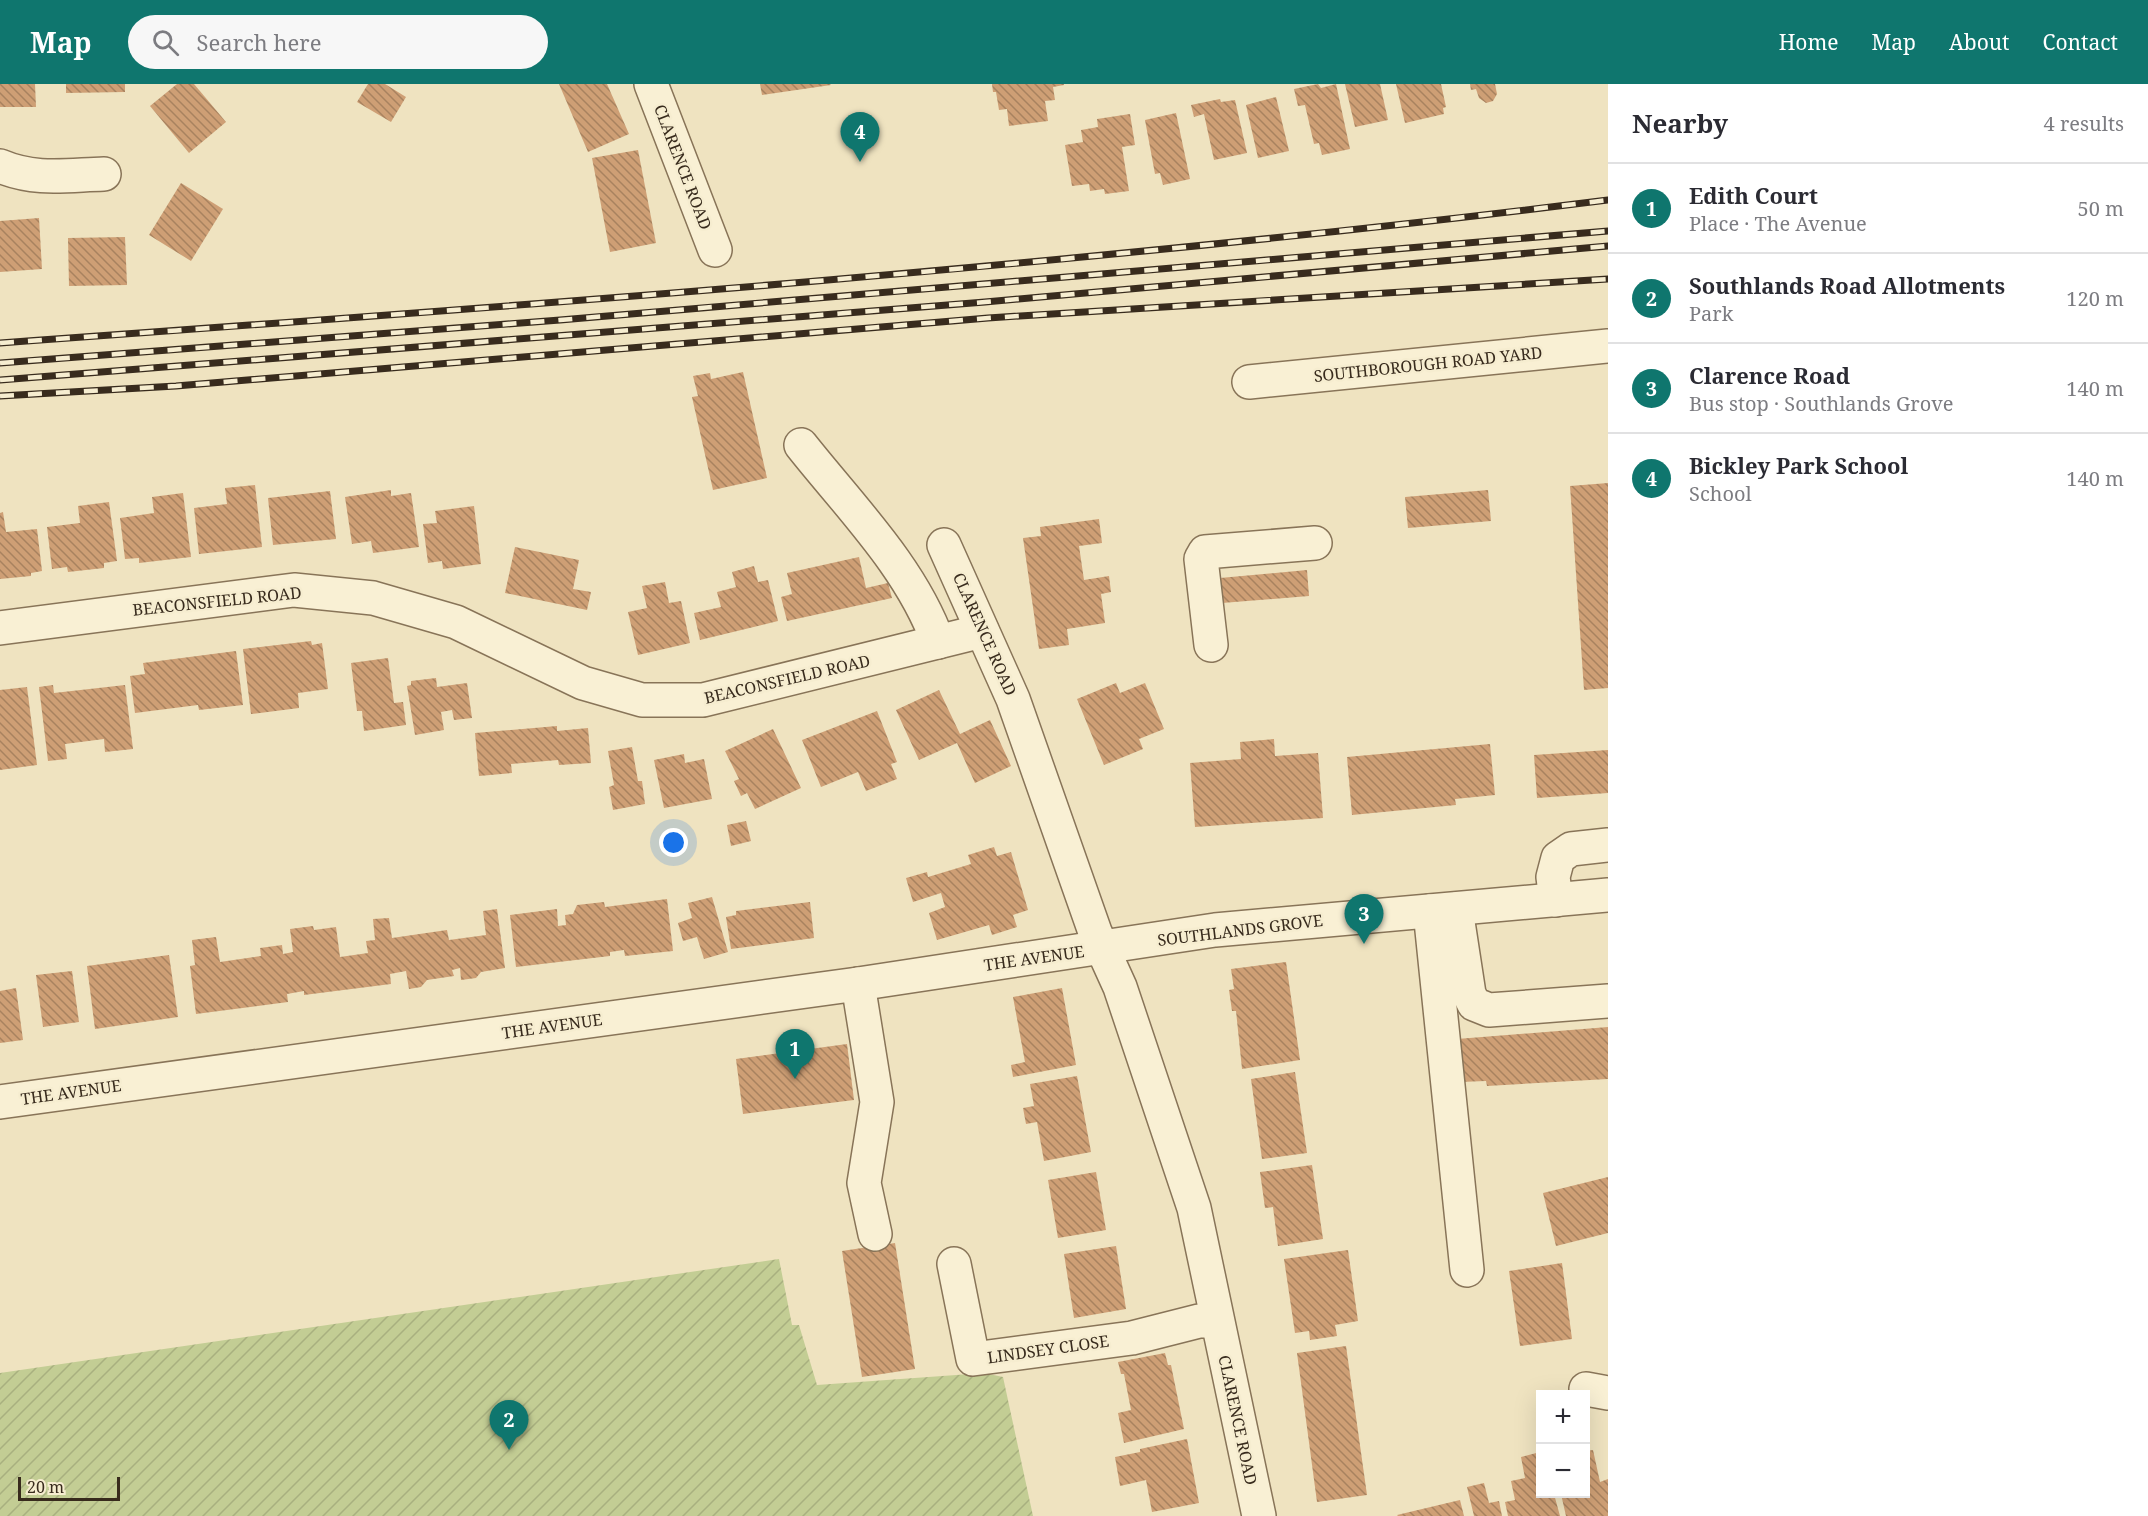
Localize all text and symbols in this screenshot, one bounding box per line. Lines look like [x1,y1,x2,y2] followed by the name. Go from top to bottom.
[128,15,548,69] search box
[30,23,92,61] text: Map
[149,26,182,59] icon: search
[197,27,321,57] text: Search here
[1779,28,1839,56] text: Home
[1872,28,1916,56] text: Map
[1949,28,2010,56] text: About
[2043,28,2118,56] text: Contact
[649,101,717,233] street label: CLARENCE ROAD
[1632,105,1728,141] text: Nearby
[2044,110,2124,137] text: 4 results
[840,112,880,162] pin: 4
[1689,180,1818,210] text: Edith Court
[1646,195,1657,222] text: 1
[2078,195,2124,222] text: 50 m
[1689,210,1867,237] text: Place · The Avenue
[1689,270,2005,300] text: Southlands Road Allotments
[1646,285,1657,312] text: 2
[2066,285,2124,312] text: 120 m
[1689,300,1733,327] text: Park
[1313,341,1543,387] street label: SOUTHBOROUGH ROAD YARD
[1689,360,1850,390] text: Clarence Road
[1646,375,1657,402] text: 3
[2066,375,2124,402] text: 140 m
[1689,390,1954,417] text: Bus stop · Southlands Grove
[1689,450,1908,480] text: Bickley Park School
[1646,465,1657,492] text: 4
[2066,465,2124,492] text: 140 m
[1689,480,1752,507] text: School
[948,569,1022,699] street label: CLARENCE ROAD
[131,581,303,621] street label: BEACONSFIELD ROAD
[702,649,872,709] street label: BEACONSFIELD ROAD
[659,828,688,857] your location
[1344,894,1384,944] pin: 3
[1156,909,1324,951] street label: SOUTHLANDS GROVE
[982,940,1086,976] street label: THE AVENUE
[500,1008,604,1044] street label: THE AVENUE
[776,1030,814,1079] pin: 1
[19,1074,123,1110] street label: THE AVENUE
[986,1330,1110,1368] street label: LINDSEY CLOSE
[1213,1353,1263,1487] street label: CLARENCE ROAD
[1536,1390,1590,1498] map controls
[1536,1390,1590,1444] button: +
[490,1400,528,1450] pin: 2
[1536,1444,1590,1498] button: −
[18,1474,120,1502] scale bar
[27,1476,64,1498] text: 20 m

